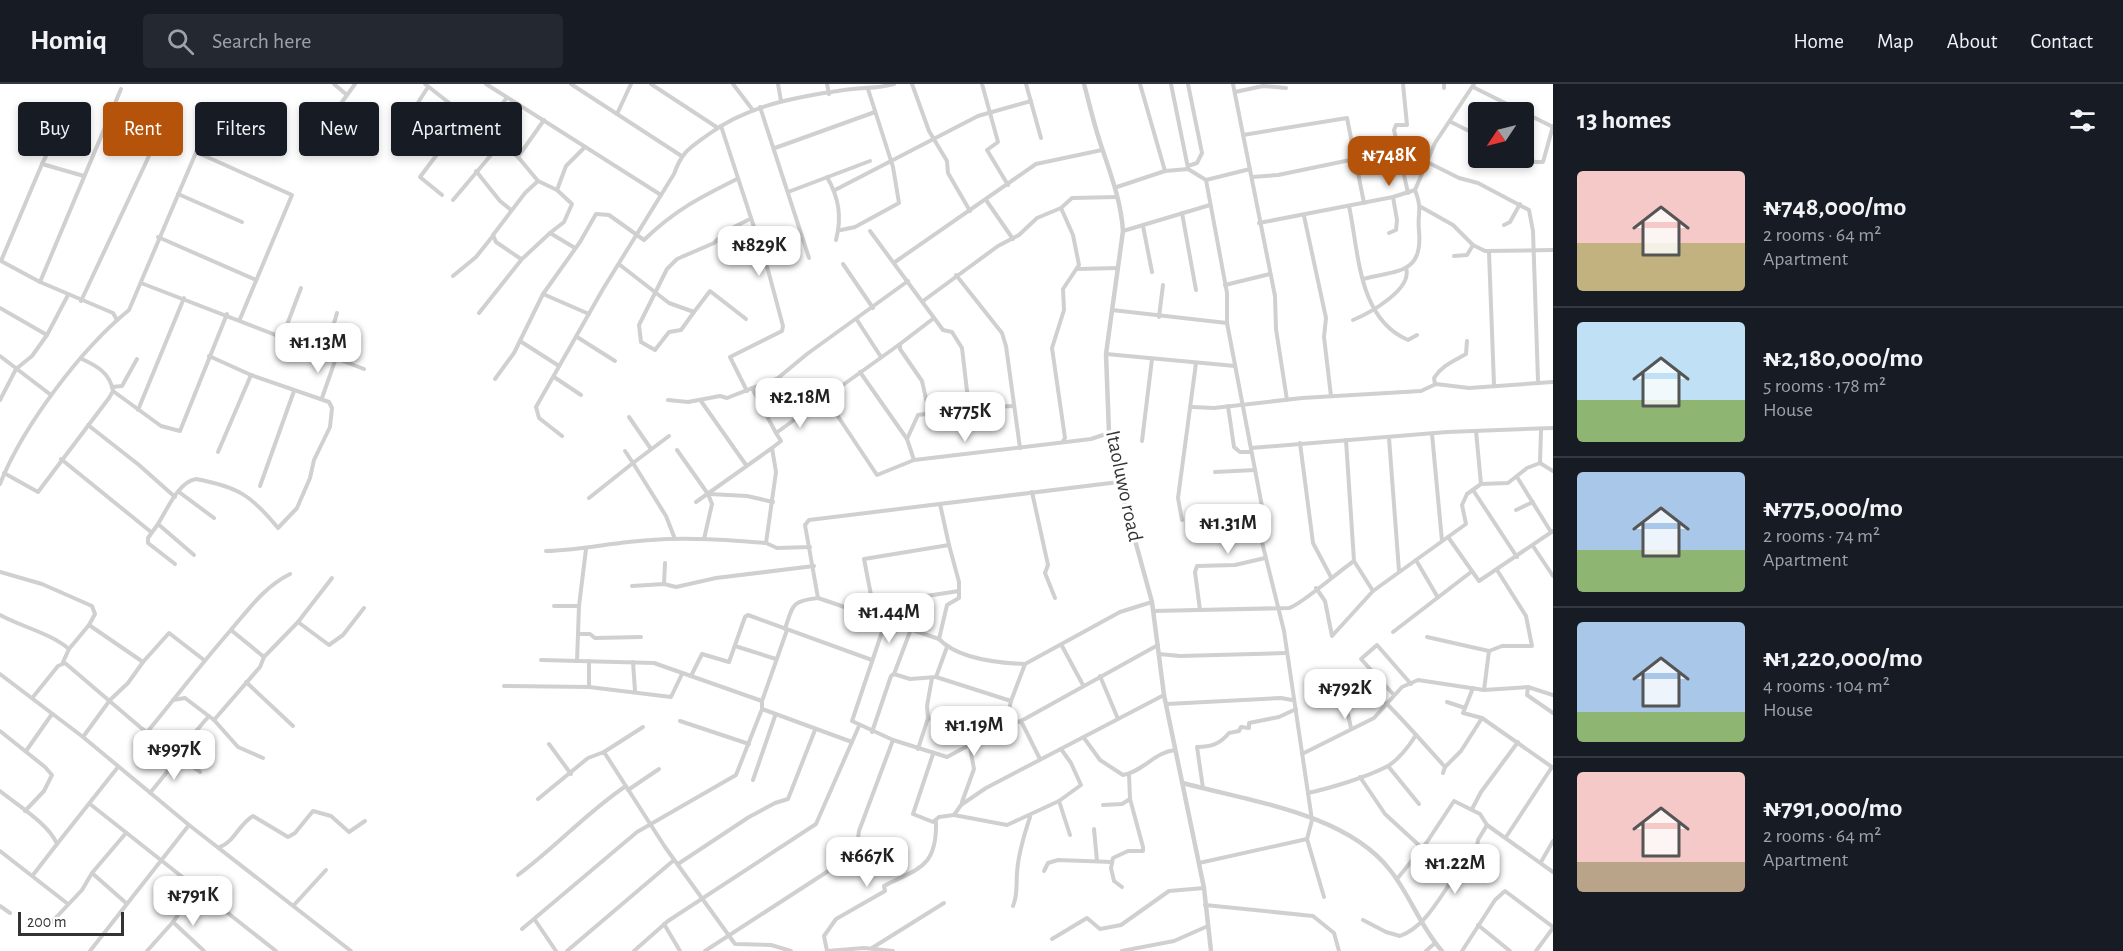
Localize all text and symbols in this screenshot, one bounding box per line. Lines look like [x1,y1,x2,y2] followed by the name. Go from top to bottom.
[143,14,563,68] search box
[164,25,197,58] icon: search
[30,27,107,55] text: Homiq
[212,30,312,52] text: Search here
[1793,31,1844,52] text: Home
[1877,31,1914,52] text: Map
[1947,31,1997,52] text: About
[2030,31,2093,52] text: Contact
[18,102,91,156] chip: Buy
[103,102,183,156] chip: Rent
[195,102,287,156] chip: Filters
[299,102,379,156] chip: New
[391,102,522,156] chip: Apartment
[1468,102,1534,168] north arrow
[1468,102,1534,168] map controls
[2066,104,2099,137] icon: filters
[1577,107,1671,133] text: 13 homes
[1347,136,1431,187] pin: ₦748K
[1362,145,1416,165] text: ₦748K
[1763,194,1906,220] text: ₦748,000/mo
[1625,195,1697,267] icon: home
[1763,225,1881,245] text: 2 rooms · 64 m²
[717,226,801,277] pin: ₦829K
[732,235,786,255] text: ₦829K
[1763,249,1848,269] text: Apartment
[269,323,367,374] pin: ₦1.13M
[289,332,347,352] text: ₦1.13M
[1763,345,1923,371] text: ₦2,180,000/mo
[1625,346,1697,418] icon: home
[1763,376,1886,396] text: 5 rooms · 178 m²
[751,378,849,429] pin: ₦2.18M
[769,387,831,407] text: ₦2.18M
[923,392,1007,443] pin: ₦775K
[1763,400,1813,420] text: House
[939,401,991,421] text: ₦775K
[1102,429,1146,544] street label: Itaoluwo road
[1763,495,1903,521] text: ₦775,000/mo
[1625,496,1697,568] icon: home
[1179,504,1277,555] pin: ₦1.31M
[1199,513,1257,533] text: ₦1.31M
[1763,526,1880,546] text: 2 rooms · 74 m²
[1763,550,1848,570] text: Apartment
[840,593,938,644] pin: ₦1.44M
[858,602,920,622] text: ₦1.44M
[1763,645,1922,671] text: ₦1,220,000/mo
[1625,646,1697,718] icon: home
[1303,669,1387,720] pin: ₦792K
[1763,676,1890,696] text: 4 rooms · 104 m²
[1318,678,1372,698] text: ₦792K
[1763,700,1813,720] text: House
[925,706,1023,757] pin: ₦1.19M
[945,715,1003,735] text: ₦1.19M
[132,730,216,781] pin: ₦997K
[147,739,201,759] text: ₦997K
[1763,795,1902,821] text: ₦791,000/mo
[1625,796,1697,868] icon: home
[1763,826,1881,846] text: 2 rooms · 64 m²
[825,837,909,888] pin: ₦667K
[1406,844,1504,895] pin: ₦1.22M
[840,846,894,866] text: ₦667K
[1763,850,1848,870] text: Apartment
[1425,853,1485,873] text: ₦1.22M
[151,876,235,927] pin: ₦791K
[167,885,219,905] text: ₦791K
[18,909,124,936] scale bar
[27,914,67,930] text: 200 m

